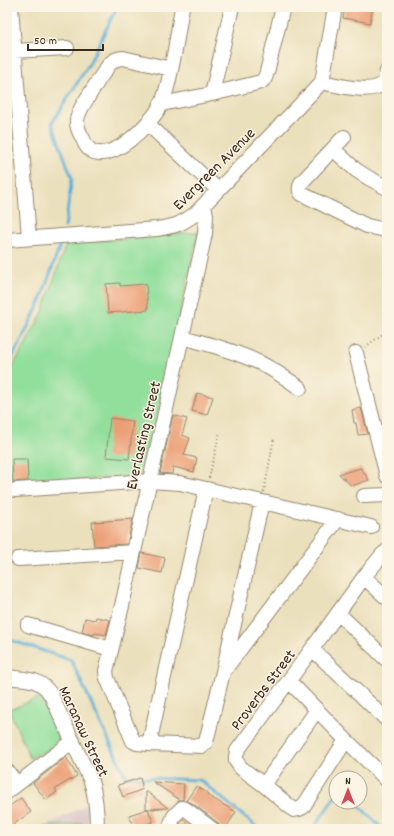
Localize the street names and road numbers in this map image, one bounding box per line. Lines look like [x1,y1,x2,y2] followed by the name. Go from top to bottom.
[168,123,261,216] street label: Evergreen Avenue
[121,379,168,492] street label: Everlasting Street
[226,645,302,736] street label: Proverbs Street
[52,683,114,781] street label: Maranaw Street

